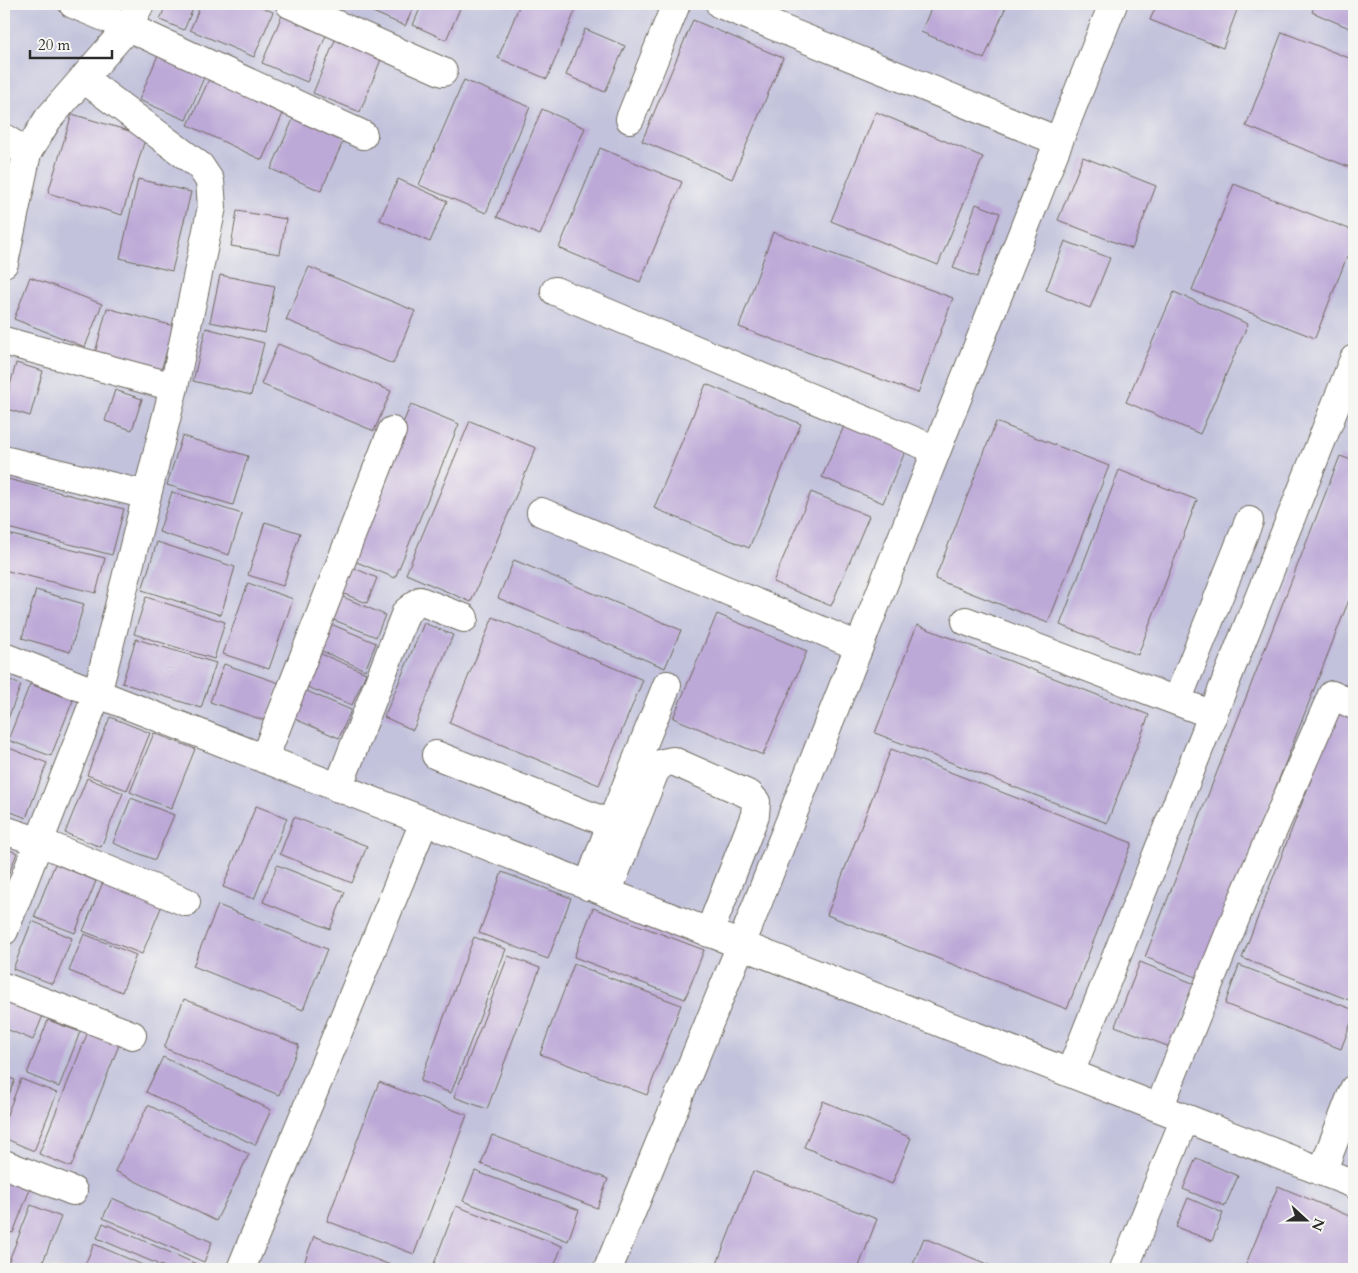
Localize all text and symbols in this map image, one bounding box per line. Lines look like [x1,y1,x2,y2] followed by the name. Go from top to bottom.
[30,28,112,60] scale bar
[38,35,70,55] text: 20 m
[1280,1196,1330,1246] north arrow
[1307,1215,1329,1234] text: N

